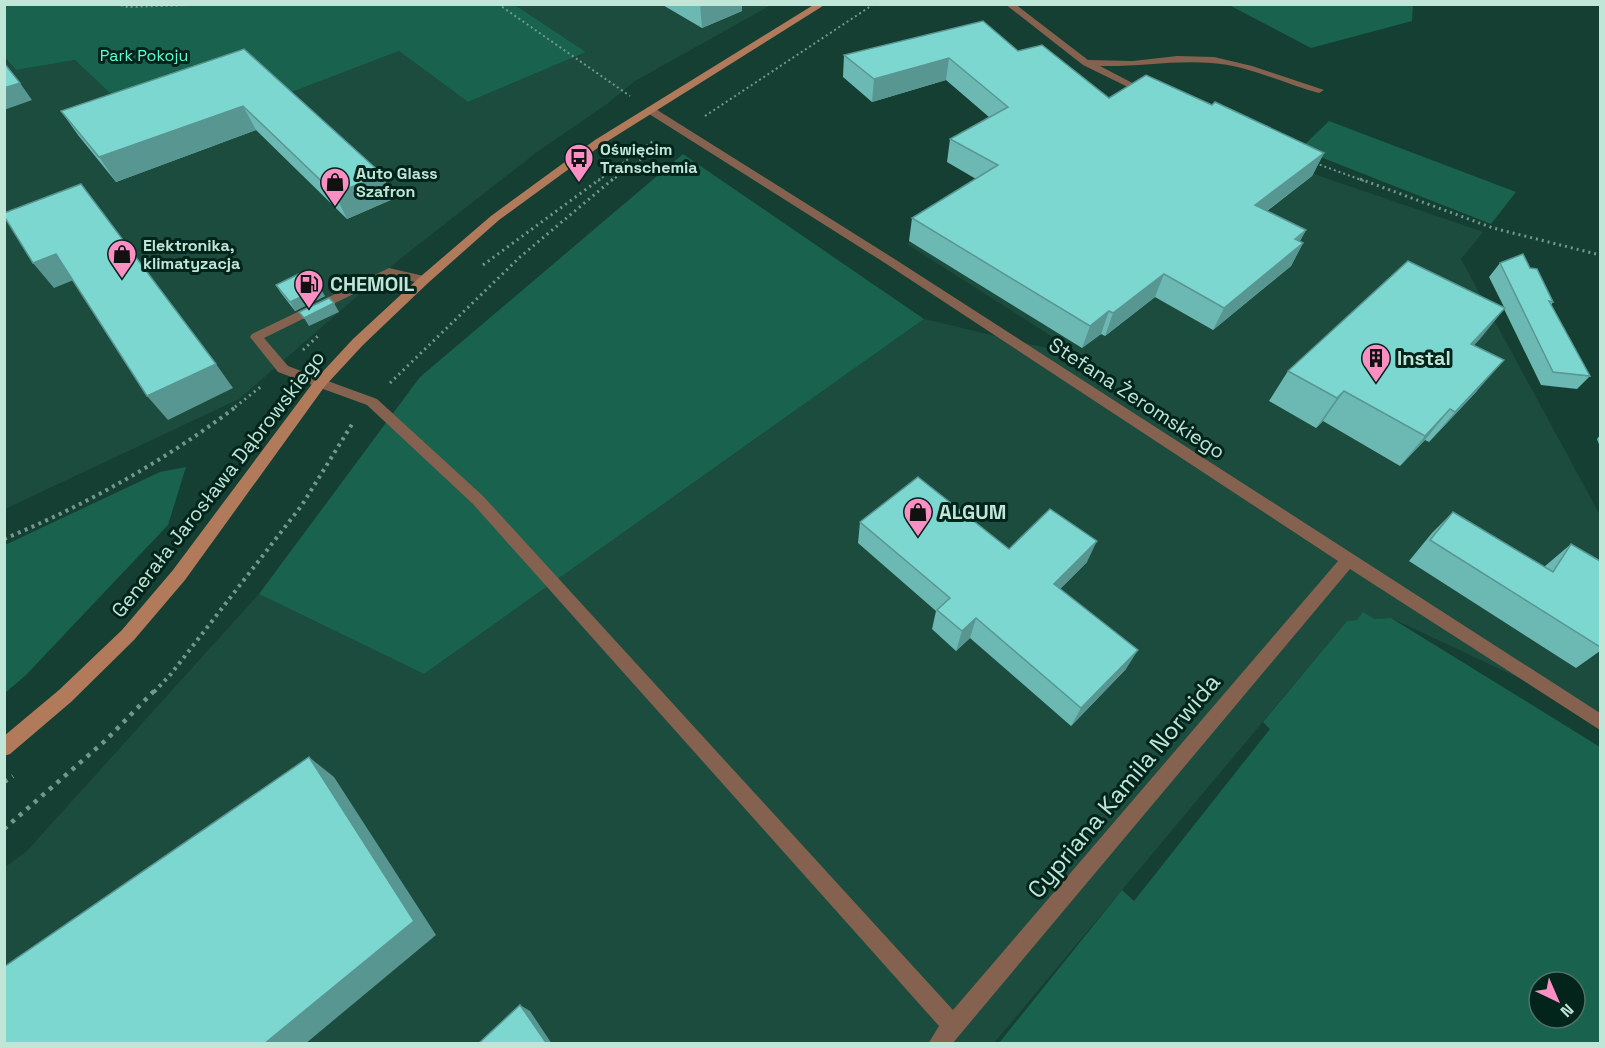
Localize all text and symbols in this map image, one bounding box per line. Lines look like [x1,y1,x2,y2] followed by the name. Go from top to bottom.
[100,45,188,66] park label: Park Pokoju
[600,139,698,178] place label: Oświęcim Transchemia
[563,142,595,184] bus stop icon: Oświęcim Transchemia
[356,163,438,202] place label: Auto Glass Szafron
[319,166,351,208] shop icon: Auto Glass Szafron
[143,235,240,274] place label: Elektronika, klimatyzacja
[106,238,138,280] shop icon: Elektronika, klimatyzacja
[293,268,325,310] fuel station icon: CHEMOIL
[330,271,415,297] place label: CHEMOIL
[1044,331,1230,465] street label: Stefana Żeromskiego
[1360,342,1392,384] building icon: Instal
[106,345,330,623] street label: Generała Jarosława Dąbrowskiego
[1397,345,1451,371] place label: Instal
[902,496,934,538] shop icon: ALGUM
[939,499,1006,525] place label: ALGUM
[1020,667,1227,904] street label: Cypriana Kamila Norwida
[1527,970,1587,1030] north arrow
[1556,999,1578,1022] text: N

